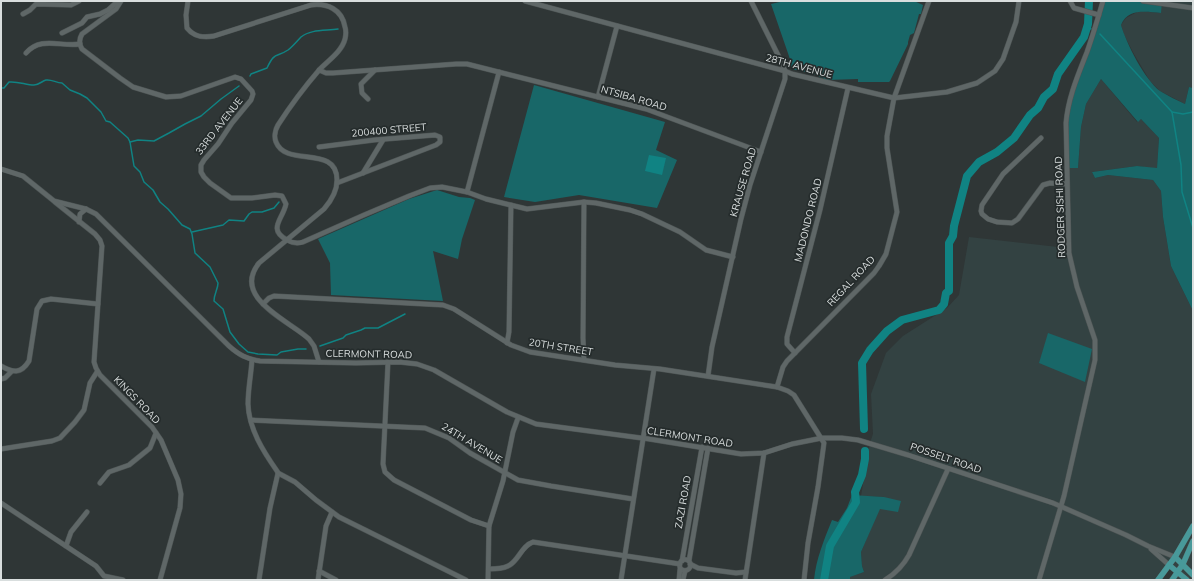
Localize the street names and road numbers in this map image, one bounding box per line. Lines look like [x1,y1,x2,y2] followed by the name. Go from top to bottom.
[764,51,834,81] street label: 28TH AVENUE
[599,82,669,114] street label: NTSIBA ROAD
[193,95,246,157] street label: 33RD AVENUE
[351,120,427,140] street label: 200400 STREET
[727,146,759,218] street label: KRAUSE ROAD
[1052,156,1068,258] street label: RODGER SISHI ROAD
[791,177,825,263] street label: MADONDO ROAD
[824,253,878,309] street label: REGAL ROAD
[528,335,594,359] street label: 20TH STREET
[325,347,413,361] street label: CLERMONT ROAD
[111,373,163,427] street label: KINGS ROAD
[439,420,505,466] street label: 24TH AVENUE
[646,424,734,450] street label: CLERMONT ROAD
[909,440,983,476] street label: POSSELT ROAD
[672,474,694,530] street label: ZAZI ROAD

